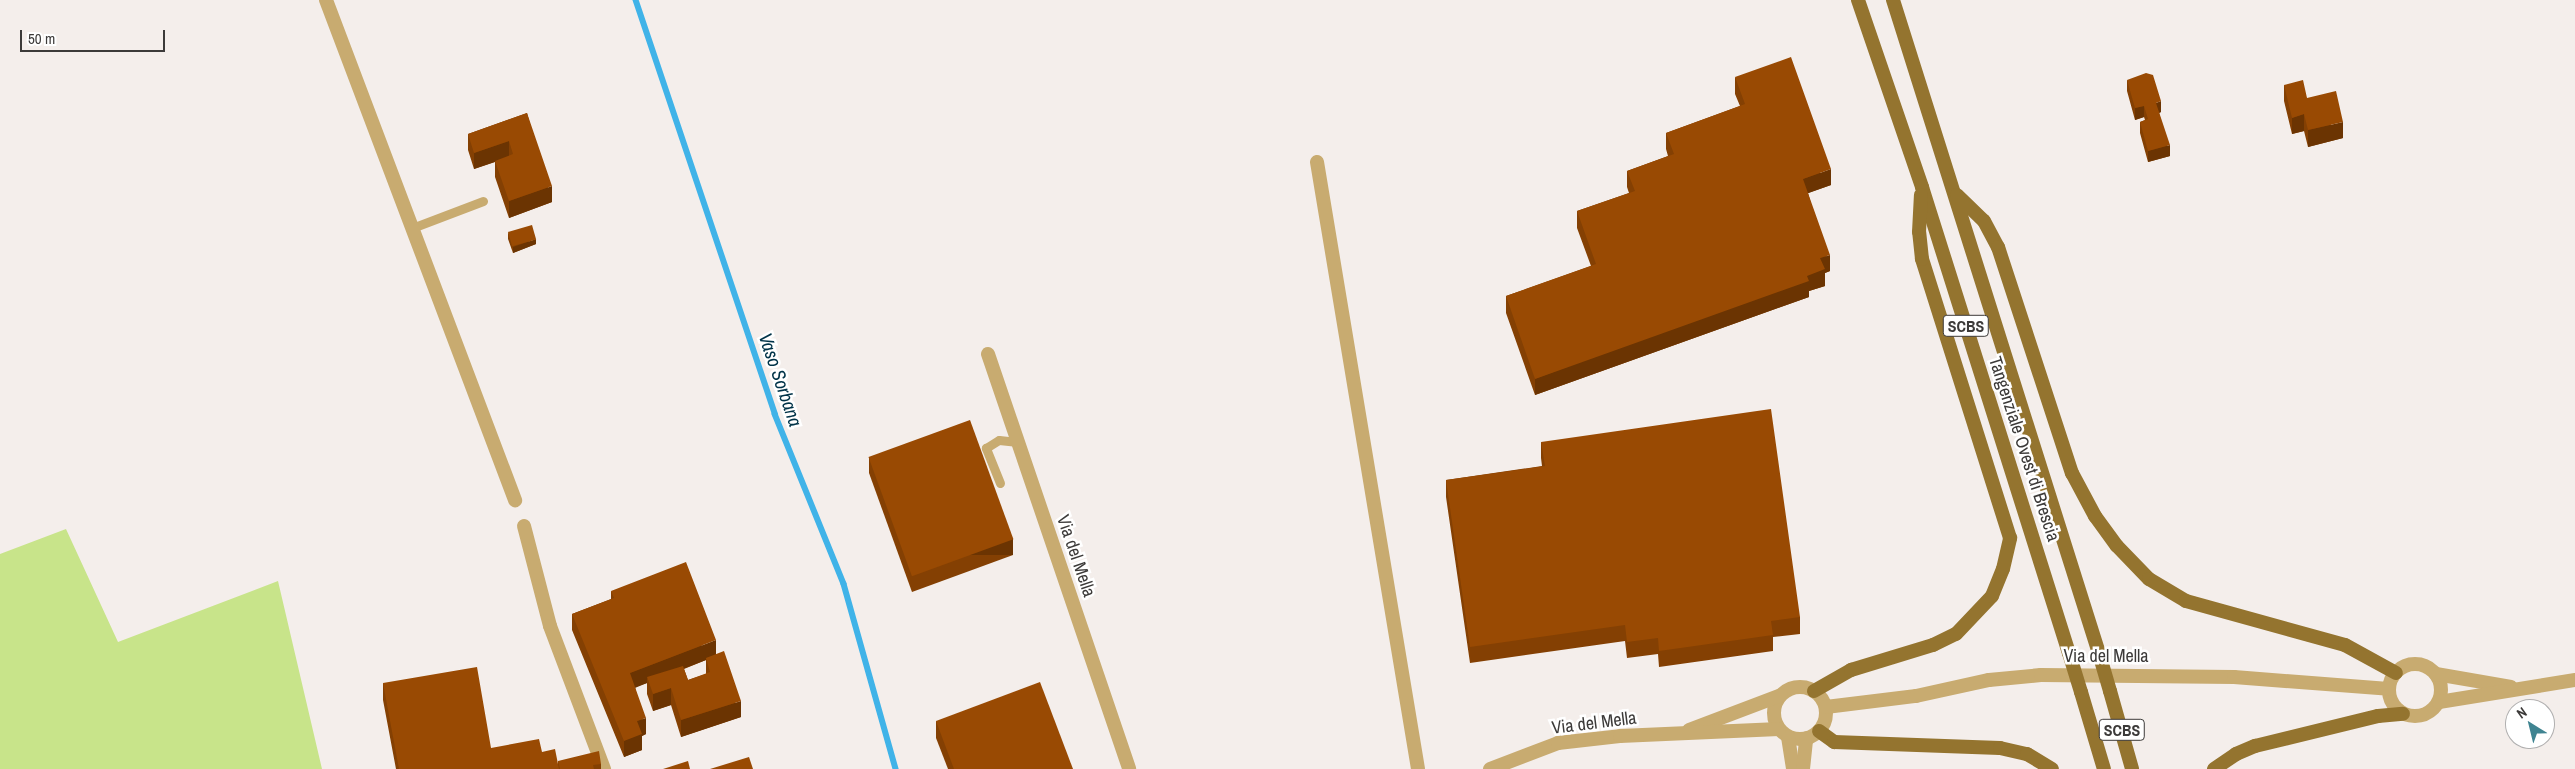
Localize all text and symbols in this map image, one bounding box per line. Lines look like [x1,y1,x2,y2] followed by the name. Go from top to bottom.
[22,20,168,52] scale bar
[28,28,55,49] text: 50 m
[1942,312,1990,340] road number: SCBS
[753,330,807,430] water label: Vaso Sorbana
[1984,354,2064,544] street label: Tangenziale Ovest di Brescia
[1052,512,1100,600] street label: Via del Mella
[2063,645,2149,667] street label: Via del Mella
[2505,699,2555,749] north arrow
[2513,703,2530,722] text: N
[1550,707,1638,739] street label: Via del Mella
[2098,716,2146,744] road number: SCBS

